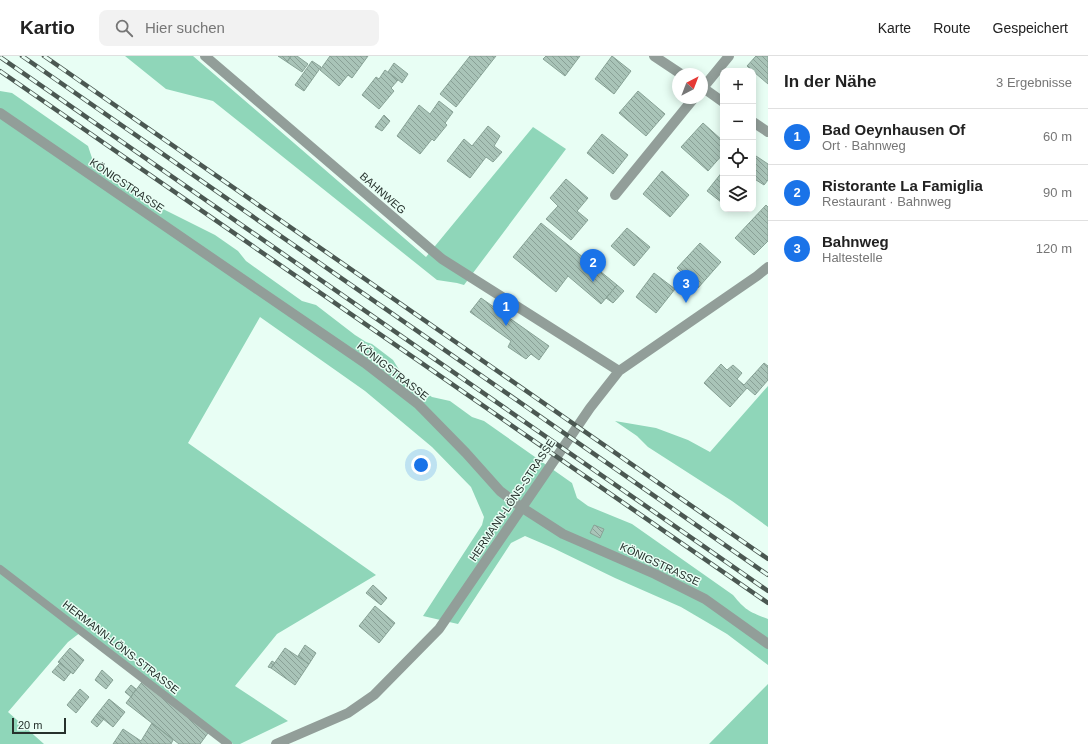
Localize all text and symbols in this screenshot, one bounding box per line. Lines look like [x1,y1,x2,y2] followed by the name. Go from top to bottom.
[99,10,379,46] search box
[20,17,75,38] text: Kartio
[113,17,135,39] icon: search
[145,19,225,36] text: Hier suchen
[878,20,911,36] text: Karte
[933,20,971,36] text: Route
[993,20,1068,36] text: Gespeichert
[672,68,708,104] north arrow
[720,68,756,212] map controls
[720,68,756,104] button: +
[784,72,877,91] text: In der Nähe
[996,75,1072,90] text: 3 Ergebnisse
[720,104,756,140] button: −
[822,121,965,138] text: Bad Oeynhausen Of
[793,129,801,144] text: 1
[1043,129,1072,144] text: 60 m
[822,138,906,153] text: Ort · Bahnweg
[720,140,756,176] button: locate
[88,156,166,214] street label: KÖNIGSTRASSE
[358,170,408,216] street label: BAHNWEG
[720,176,756,212] button: layers
[822,177,983,194] text: Ristorante La Famiglia
[793,185,801,200] text: 2
[1043,185,1072,200] text: 90 m
[822,194,951,209] text: Restaurant · Bahnweg
[822,233,889,250] text: Bahnweg
[793,241,801,256] text: 3
[1036,241,1072,256] text: 120 m
[580,249,606,282] pin: 2
[822,250,883,265] text: Haltestelle
[673,270,699,303] pin: 3
[493,293,519,326] pin: 1
[355,340,431,402] street label: KÖNIGSTRASSE
[467,437,557,563] street label: HERMANN-LÖNS-STRASSE
[411,455,431,475] your location
[618,540,702,588] street label: KÖNIGSTRASSE
[60,598,182,696] street label: HERMANN-LÖNS-STRASSE
[12,716,66,735] scale bar
[18,719,42,731] text: 20 m

